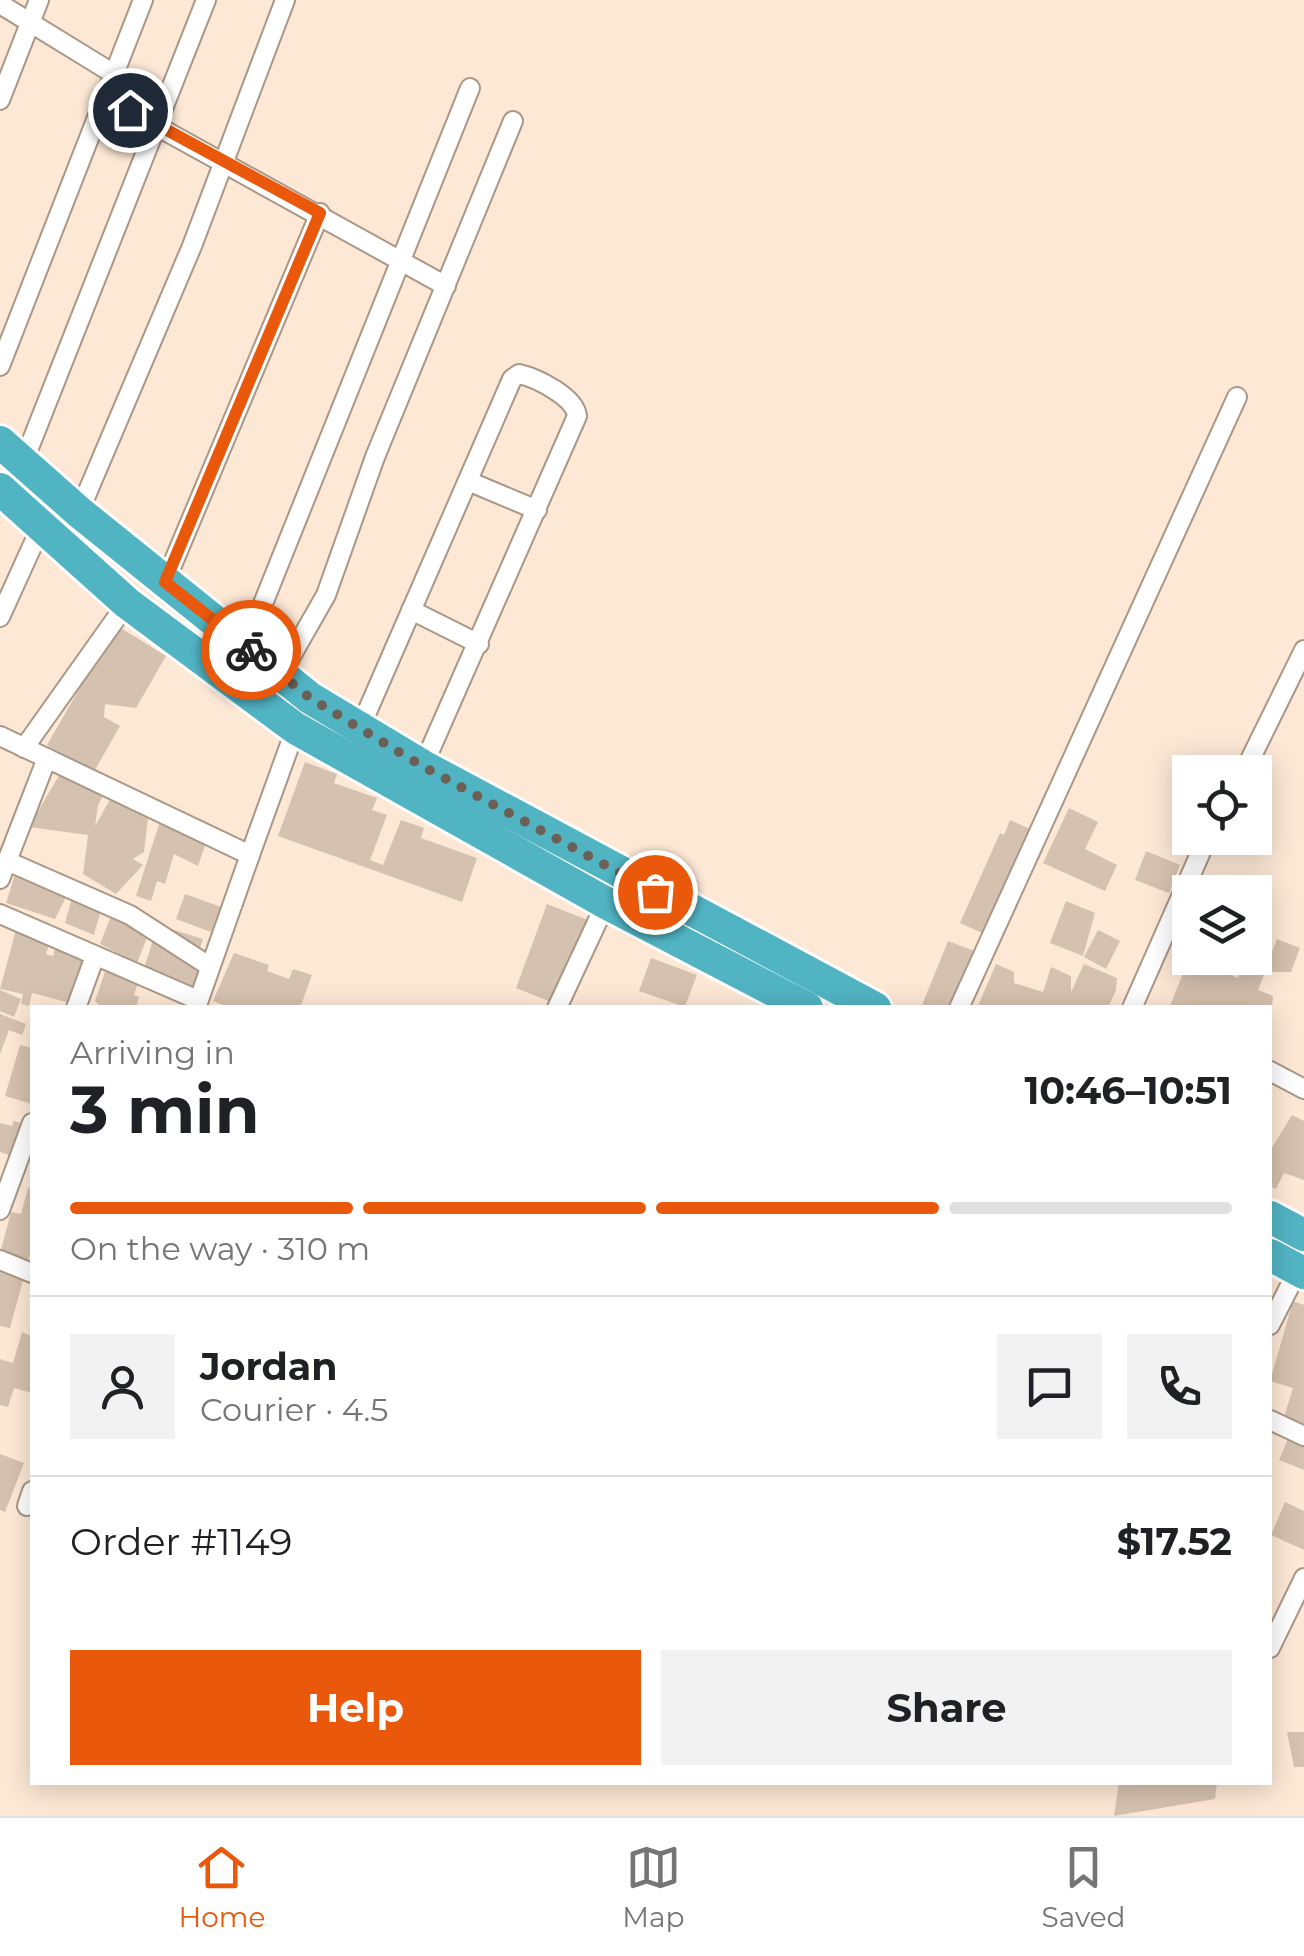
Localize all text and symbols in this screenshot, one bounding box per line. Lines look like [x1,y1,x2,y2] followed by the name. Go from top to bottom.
[88,68,173,153] pin
[103,83,158,138] icon: home
[201,600,301,700] courier
[224,623,279,678] icon: bike
[1172,755,1272,975] map controls
[1172,755,1272,855] button: locate
[613,850,698,935] pin
[628,865,683,920] icon: bag
[1172,875,1272,975] button: layers
[70,1033,235,1072] text: Arriving in
[1024,1067,1232,1114] text: 10:46–10:51
[70,1070,260,1149] text: 3 min
[70,1229,370,1268] text: On the way · 310 m
[70,1334,175,1439] button: person
[997,1334,1102,1439] button: chat
[1127,1334,1232,1439] button: phone
[200,1343,338,1390] text: Jordan
[200,1390,388,1429] text: Courier · 4.5
[70,1518,292,1565] text: Order #1149
[1117,1518,1232,1565] text: $17.52
[70,1650,641,1765] button: Help
[661,1650,1232,1765] button: Share
[178,1840,265,1934] tab: Home
[622,1840,685,1934] tab: Map
[1041,1840,1126,1934] tab: Saved

